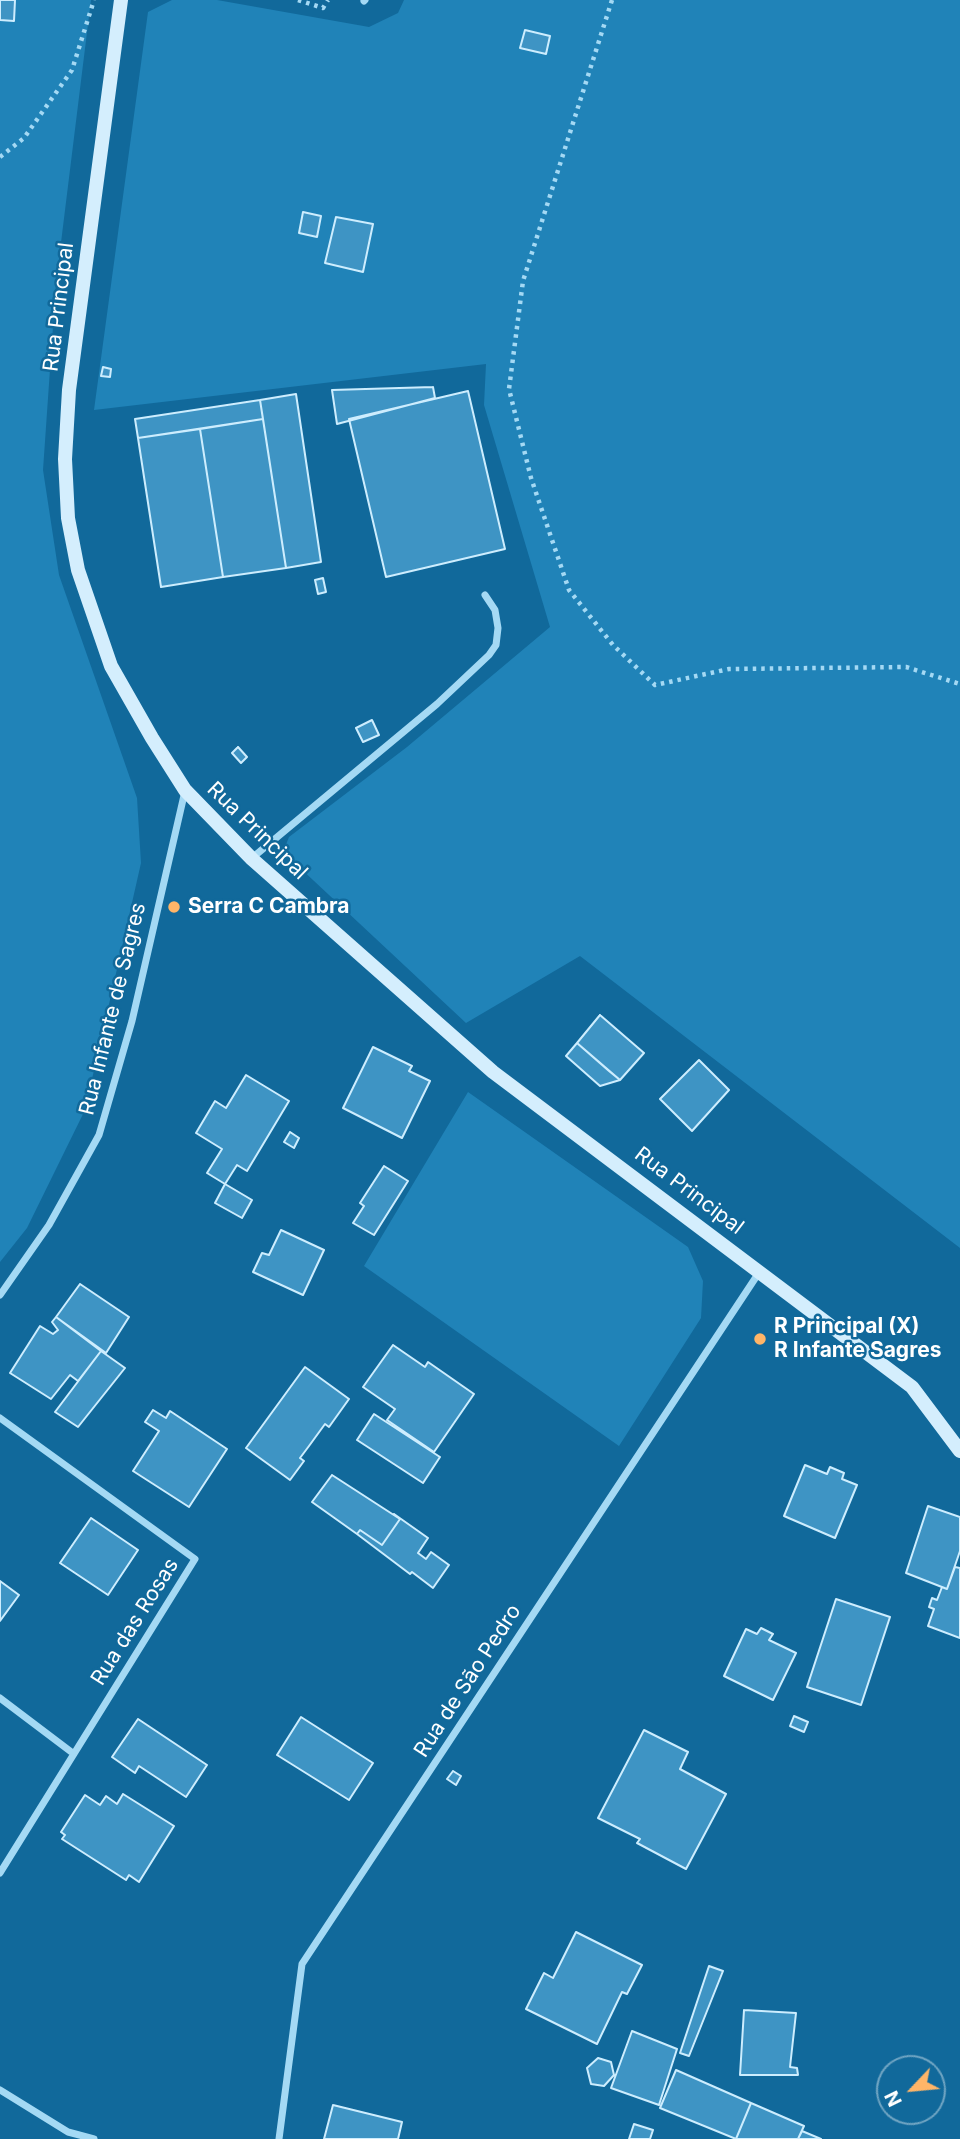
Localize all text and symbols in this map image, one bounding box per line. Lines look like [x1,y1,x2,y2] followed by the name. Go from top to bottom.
[39,241,79,373] street label: Rua Principal
[202,777,312,885] street label: Rua Principal
[188,894,349,920] place label: Serra C Cambra
[166,899,182,915] marker: Serra C Cambra
[74,900,152,1118] street label: Rua Infante de Sagres
[630,1142,748,1240] street label: Rua Principal
[774,1314,941,1364] place label: R Principal (X) R Infante Sagres
[752,1331,768,1347] marker: R Principal (X) R Infante Sagres
[86,1554,184,1690] street label: Rua das Rosas
[409,1600,527,1762] street label: Rua de São Pedro
[876,2055,946,2125] north arrow
[880,2087,907,2110] text: N

